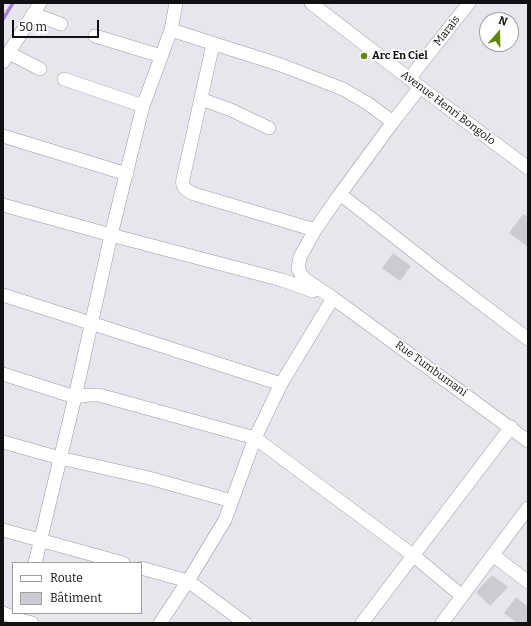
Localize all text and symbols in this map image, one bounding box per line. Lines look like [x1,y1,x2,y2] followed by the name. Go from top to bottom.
[14,12,101,38] scale bar
[479,12,519,52] north arrow
[431,13,463,49] street label: Marais
[497,14,509,29] text: N
[19,20,47,34] text: 50 m
[372,49,428,63] place label: Arc En Ciel
[359,51,369,61] marker: Arc En Ciel
[398,68,498,148] street label: Avenue Henri Bongolo
[393,339,469,399] street label: Rue Tumbumani
[12,562,142,614] legend
[50,571,83,585] text: Route
[50,591,102,605] text: Bâtiment

